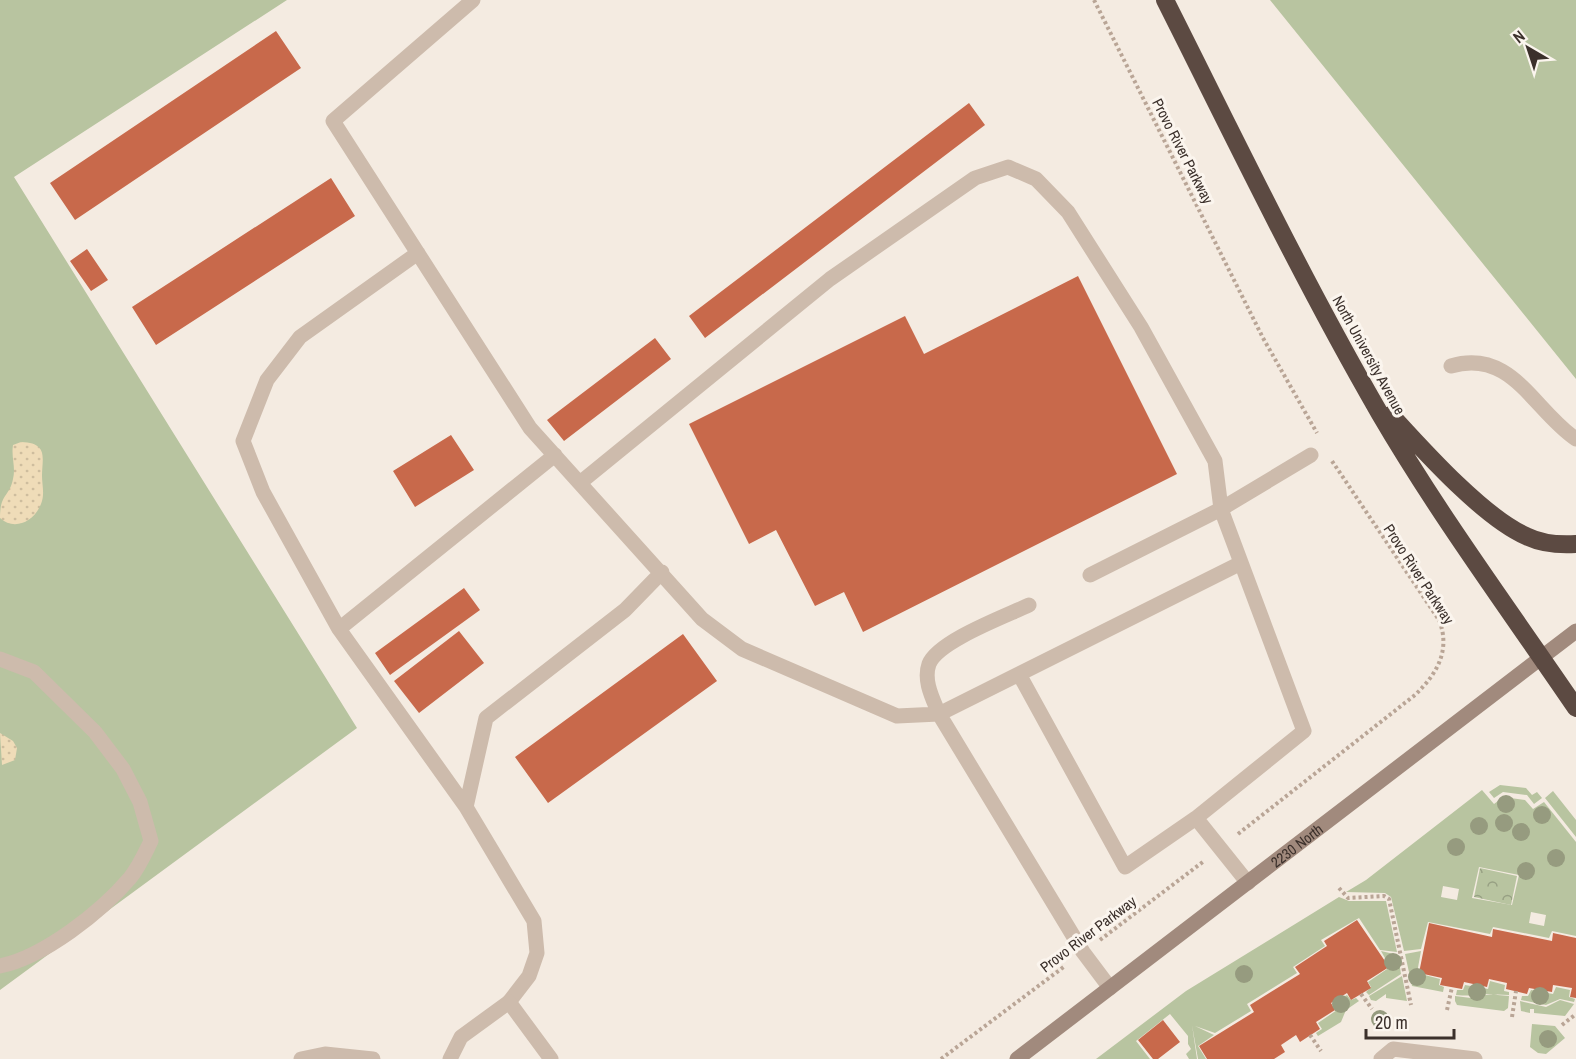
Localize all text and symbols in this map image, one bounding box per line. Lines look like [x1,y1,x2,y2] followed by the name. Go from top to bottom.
[1498,18,1558,78] north arrow
[1508,25,1529,48] text: N
[1147,95,1219,208] street label: Provo River Parkway
[1328,292,1411,418] street label: North University Avenue
[1379,520,1460,629] street label: Provo River Parkway
[1266,818,1327,872] street label: 2230 North
[1036,890,1141,977] street label: Provo River Parkway
[1366,1002,1454,1040] scale bar
[1375,1010,1408,1035] text: 20 m

